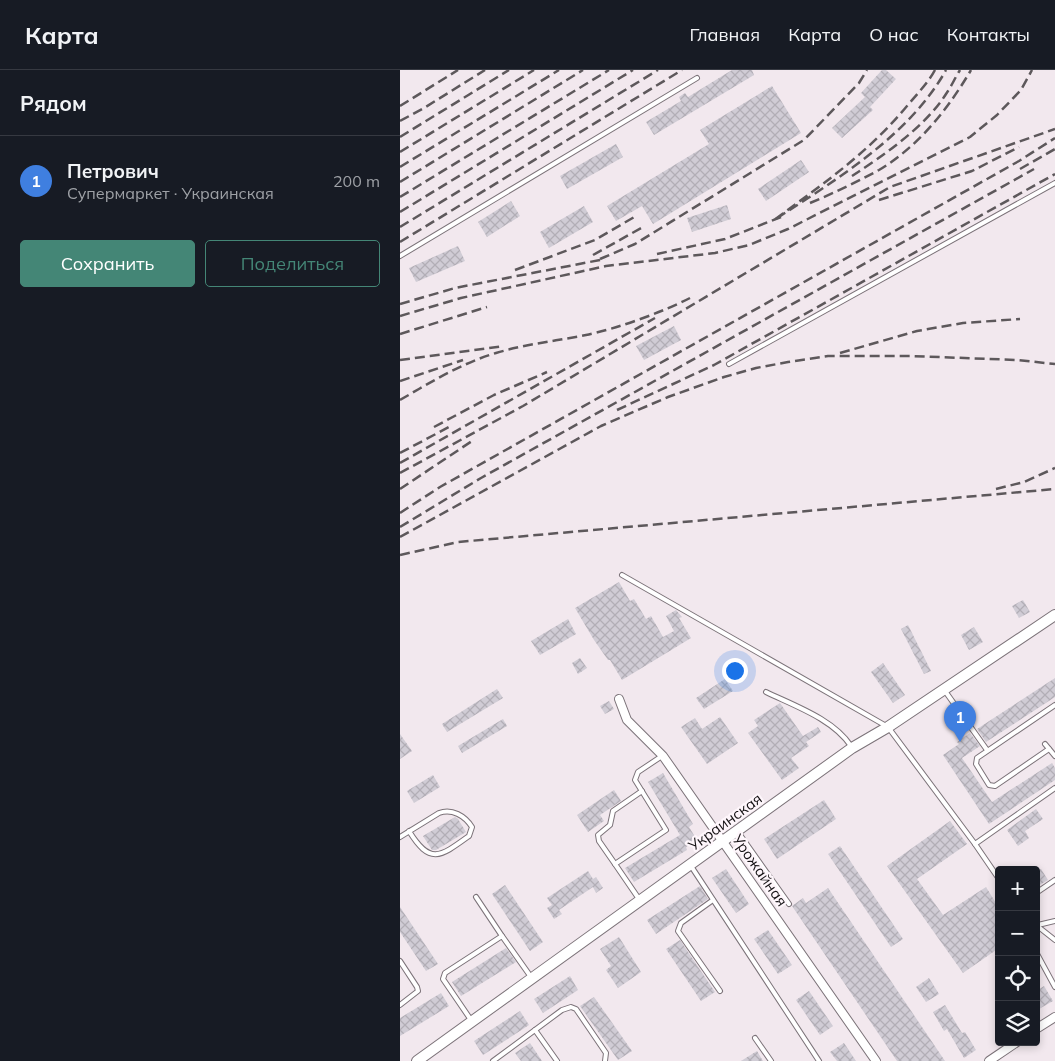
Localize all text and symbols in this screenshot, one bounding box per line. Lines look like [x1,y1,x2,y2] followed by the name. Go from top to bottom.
[25,20,99,50] text: Карта
[690,23,760,46] text: Главная
[788,23,841,46] text: Карта
[869,23,919,46] text: О нас
[947,23,1030,46] text: Контакты
[20,90,87,116] text: Рядом
[67,159,159,183] text: Петрович
[31,171,41,191] text: 1
[333,171,380,191] text: 200 m
[67,183,274,203] text: Супермаркет · Украинская
[20,240,195,287] button: Сохранить
[205,240,380,287] button: Поделиться
[722,658,748,684] your location
[944,701,976,742] pin: 1
[684,789,766,856] street label: Украинская
[728,829,792,910] street label: Урожайная
[995,866,1040,1046] map controls
[995,866,1040,911] button: +
[995,911,1040,956] button: −
[995,956,1040,1001] button: locate
[995,1001,1040,1046] button: layers

